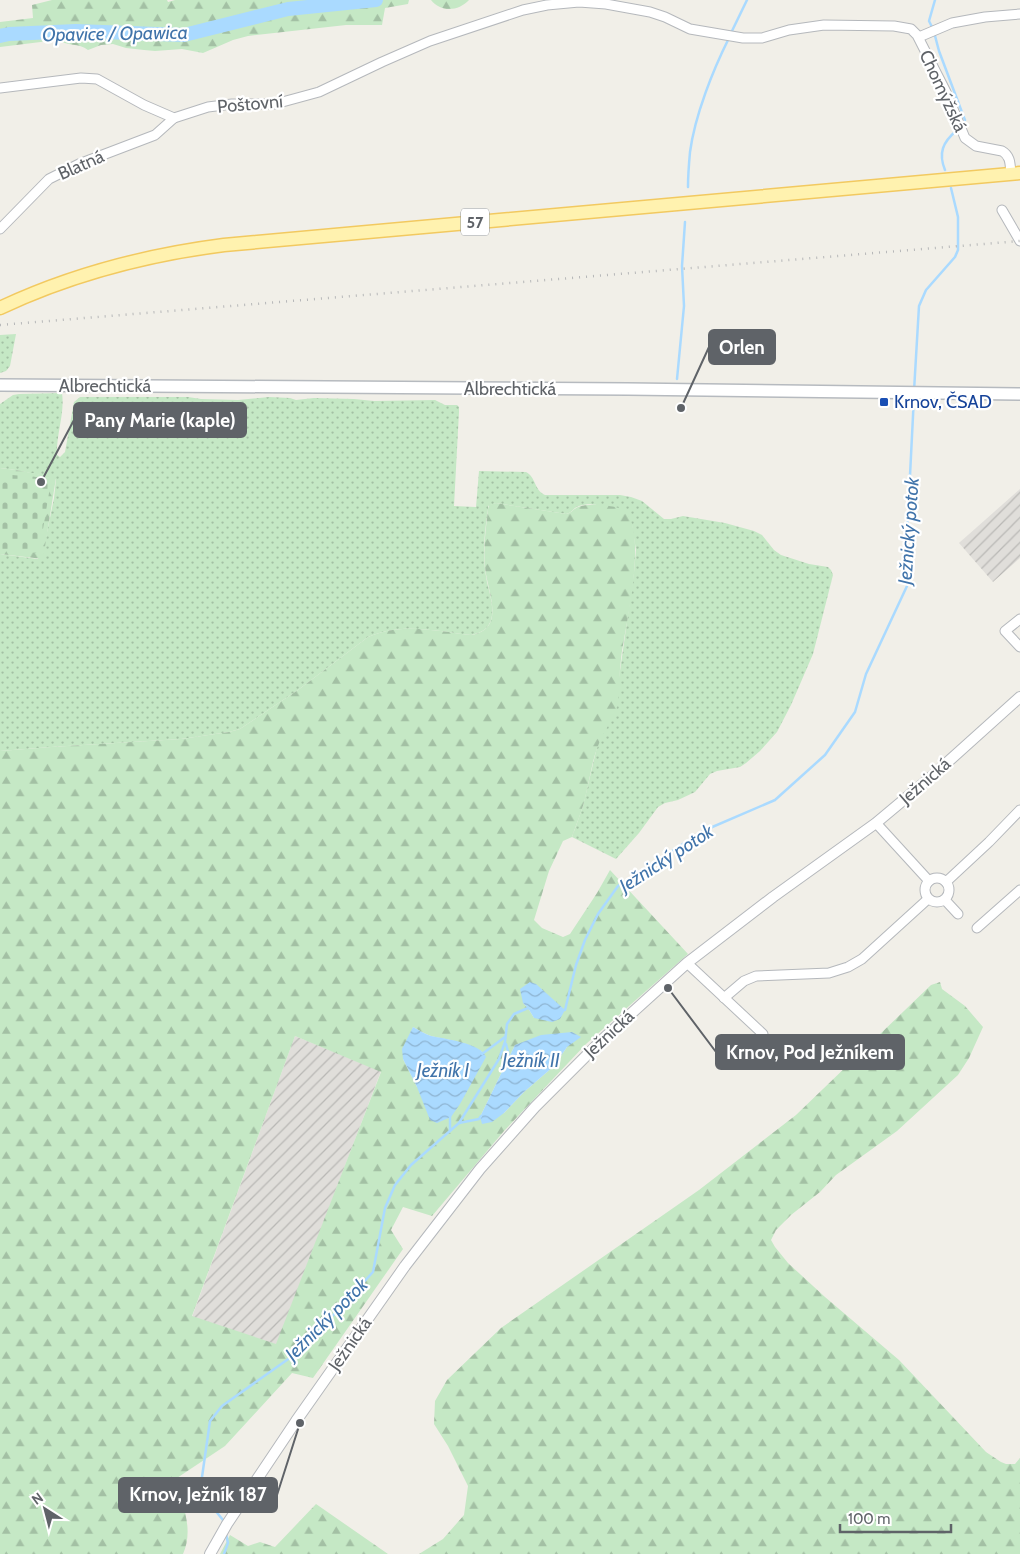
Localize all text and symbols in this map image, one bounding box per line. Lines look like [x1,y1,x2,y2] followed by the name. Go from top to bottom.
[42,21,188,46] water label: Opavice / Opawica
[914,47,972,136] street label: Chomýžská
[216,90,284,118] street label: Poštovní
[55,145,108,185] street label: Blatná
[461,208,489,236] road number: 57
[709,330,775,364] callout: Orlen
[719,336,765,359] text: Orlen
[59,375,152,397] street label: Albrechtická
[464,378,557,400] street label: Albrechtická
[894,391,992,413] place label: Krnov, ČSAD
[878,396,890,408] marker: Krnov, ČSAD
[74,403,246,437] callout: Pany Marie (kaple)
[84,409,236,432] text: Pany Marie (kaple)
[893,476,924,587] water label: Ježnický potok
[894,753,955,810] street label: Ježnická
[613,819,718,898] water label: Ježnický potok
[579,1005,639,1063] street label: Ježnická
[716,1035,904,1069] callout: Krnov, Pod Ježníkem
[726,1041,894,1064] text: Krnov, Pod Ježníkem
[500,1049,560,1072] water label: Ježník II
[415,1059,469,1082] water label: Ježník I
[279,1273,373,1367] water label: Ježnický potok
[323,1313,377,1376] street label: Ježnická
[119,1478,277,1512] callout: Krnov, Ježník 187
[129,1483,267,1506] text: Krnov, Ježník 187
[20,1484,70,1534] north arrow
[28,1488,47,1509] text: N
[840,1502,951,1534] scale bar
[848,1510,890,1528] text: 100 m

